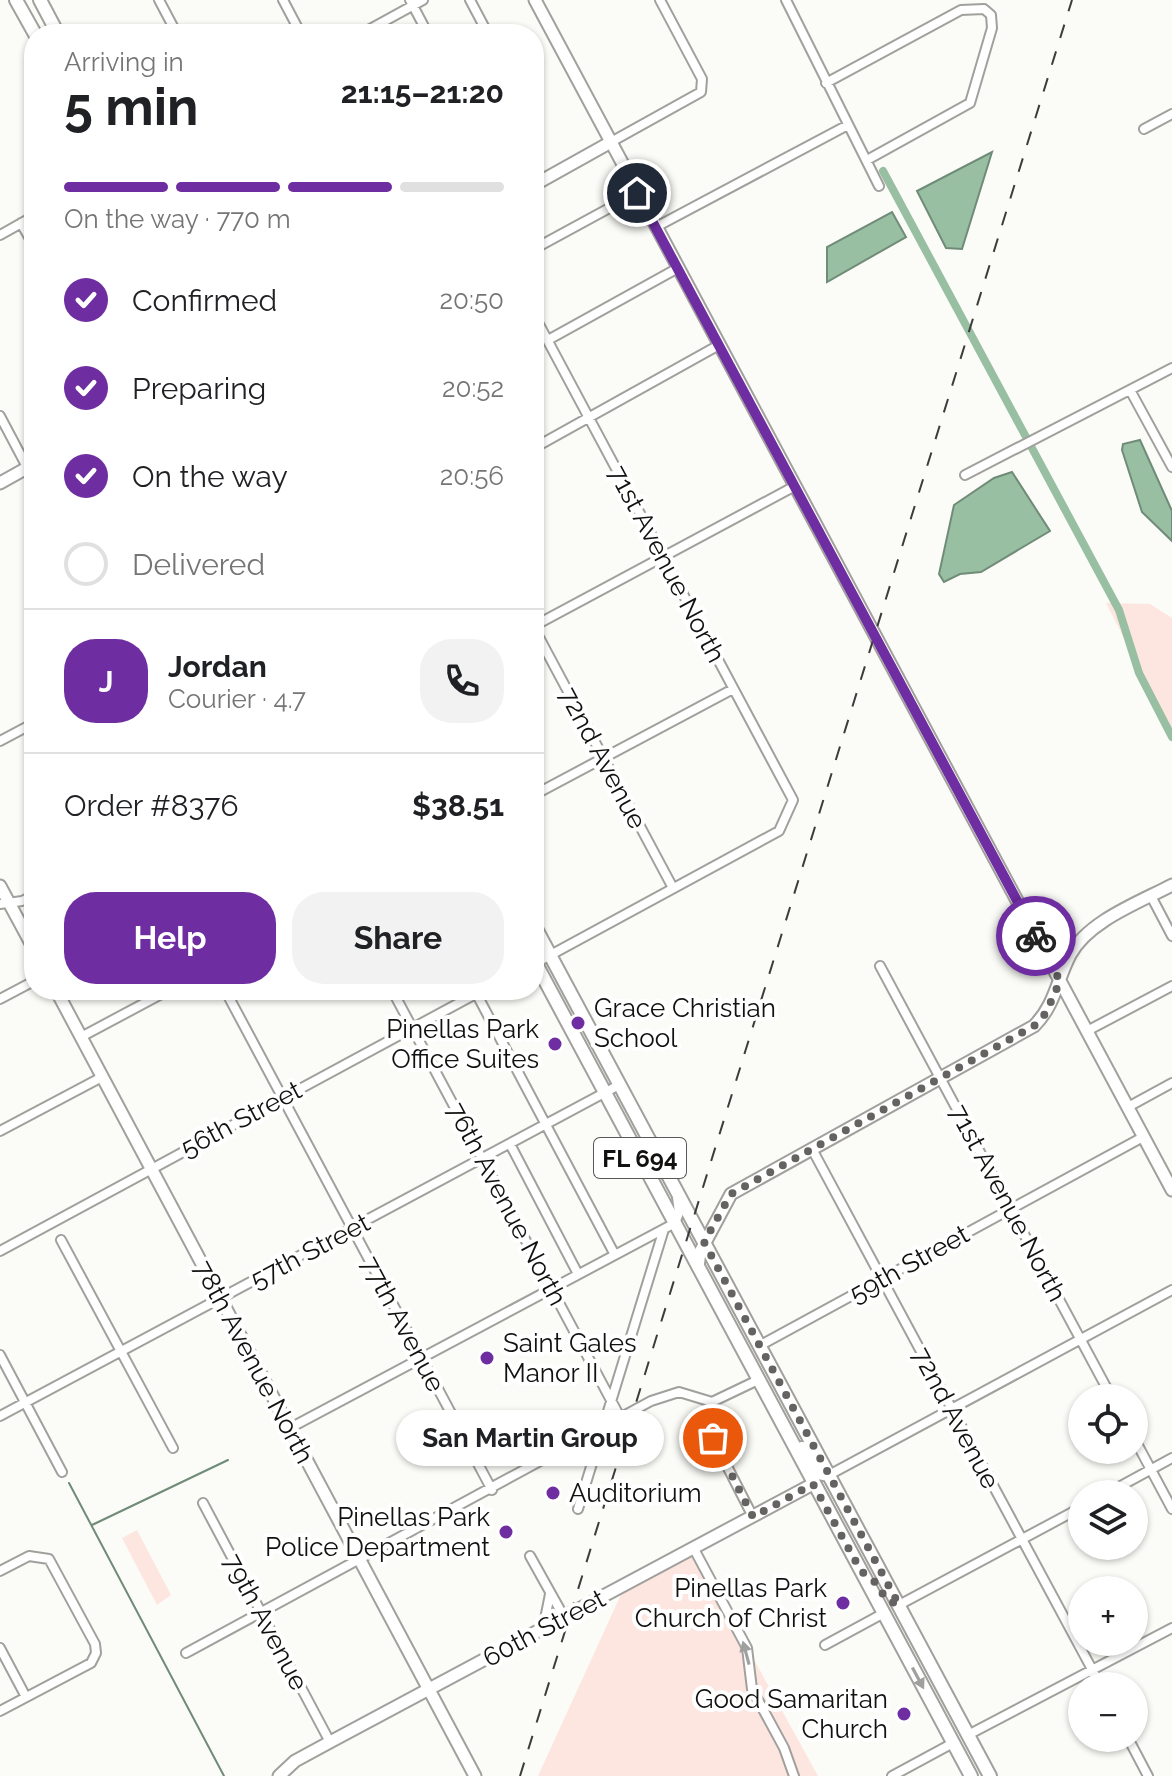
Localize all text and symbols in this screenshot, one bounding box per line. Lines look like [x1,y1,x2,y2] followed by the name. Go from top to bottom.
[64,47,184,77] text: Arriving in
[341,75,504,110] text: 21:15–21:20
[64,76,198,137] text: 5 min
[603,159,671,227] pin
[615,171,659,215] icon: home
[64,204,291,234] text: On the way · 770 m
[64,278,108,322] icon: check
[132,283,277,318] text: Confirmed
[440,285,504,315] text: 20:50
[64,366,108,410] icon: check
[132,371,266,406] text: Preparing
[442,373,504,403] text: 20:52
[64,454,108,498] icon: check
[132,459,288,494] text: On the way
[440,461,504,491] text: 20:56
[603,461,731,667] street label: 71st Avenue North
[132,547,265,582] text: Delivered
[420,639,504,723] button: phone
[168,649,267,684] text: Jordan
[99,664,113,699] text: J
[553,682,653,834] street label: 72nd Avenue
[168,684,306,714] text: Courier · 4.7
[64,788,238,823] text: Order #8376
[412,788,504,823] text: $38.51
[64,892,276,984] button: Help
[292,892,504,984] button: Share
[996,896,1076,976] courier
[1014,914,1058,958] icon: bike
[594,993,776,1053] place label: Grace Christian School
[386,1014,539,1074] place label: Pinellas Park Office Suites
[569,1014,587,1032] marker: Grace Christian School
[546,1035,564,1053] marker: Pinellas Park Office Suites
[175,1075,307,1163] street label: 56th Street
[441,1097,573,1311] street label: 76th Avenue North
[944,1100,1072,1306] street label: 71st Avenue North
[594,1138,686,1178] road number: FL 694
[245,1207,375,1295] street label: 57th Street
[844,1219,974,1309] street label: 59th Street
[355,1251,451,1397] street label: 77th Avenue
[188,1256,320,1468] street label: 78th Avenue North
[503,1328,637,1388] place label: Saint Gales Manor II
[906,1342,1006,1494] street label: 72nd Avenue
[478,1349,496,1367] marker: Saint Gales Manor II
[1068,1384,1148,1752] map controls
[1068,1384,1148,1464] button: locate
[679,1404,747,1472] pin
[397,1410,665,1466] callout: San Martin Group
[691,1416,735,1460] icon: bag
[422,1423,638,1453] text: San Martin Group
[569,1478,702,1508] place label: Auditorium
[1068,1480,1148,1560] button: layers
[544,1484,562,1502] marker: Auditorium
[265,1502,490,1562] place label: Pinellas Park Police Department
[497,1523,515,1541] marker: Pinellas Park Police Department
[218,1549,314,1695] street label: 79th Avenue
[635,1573,827,1633] place label: Pinellas Park Church of Christ
[1068,1576,1148,1656] button: +
[478,1583,611,1673] street label: 60th Street
[834,1594,852,1612] marker: Pinellas Park Church of Christ
[739,1640,751,1665] one-way arrow
[912,1667,925,1690] one-way arrow
[1068,1672,1148,1752] button: −
[695,1684,888,1744] place label: Good Samaritan Church
[895,1705,913,1723] marker: Good Samaritan Church

